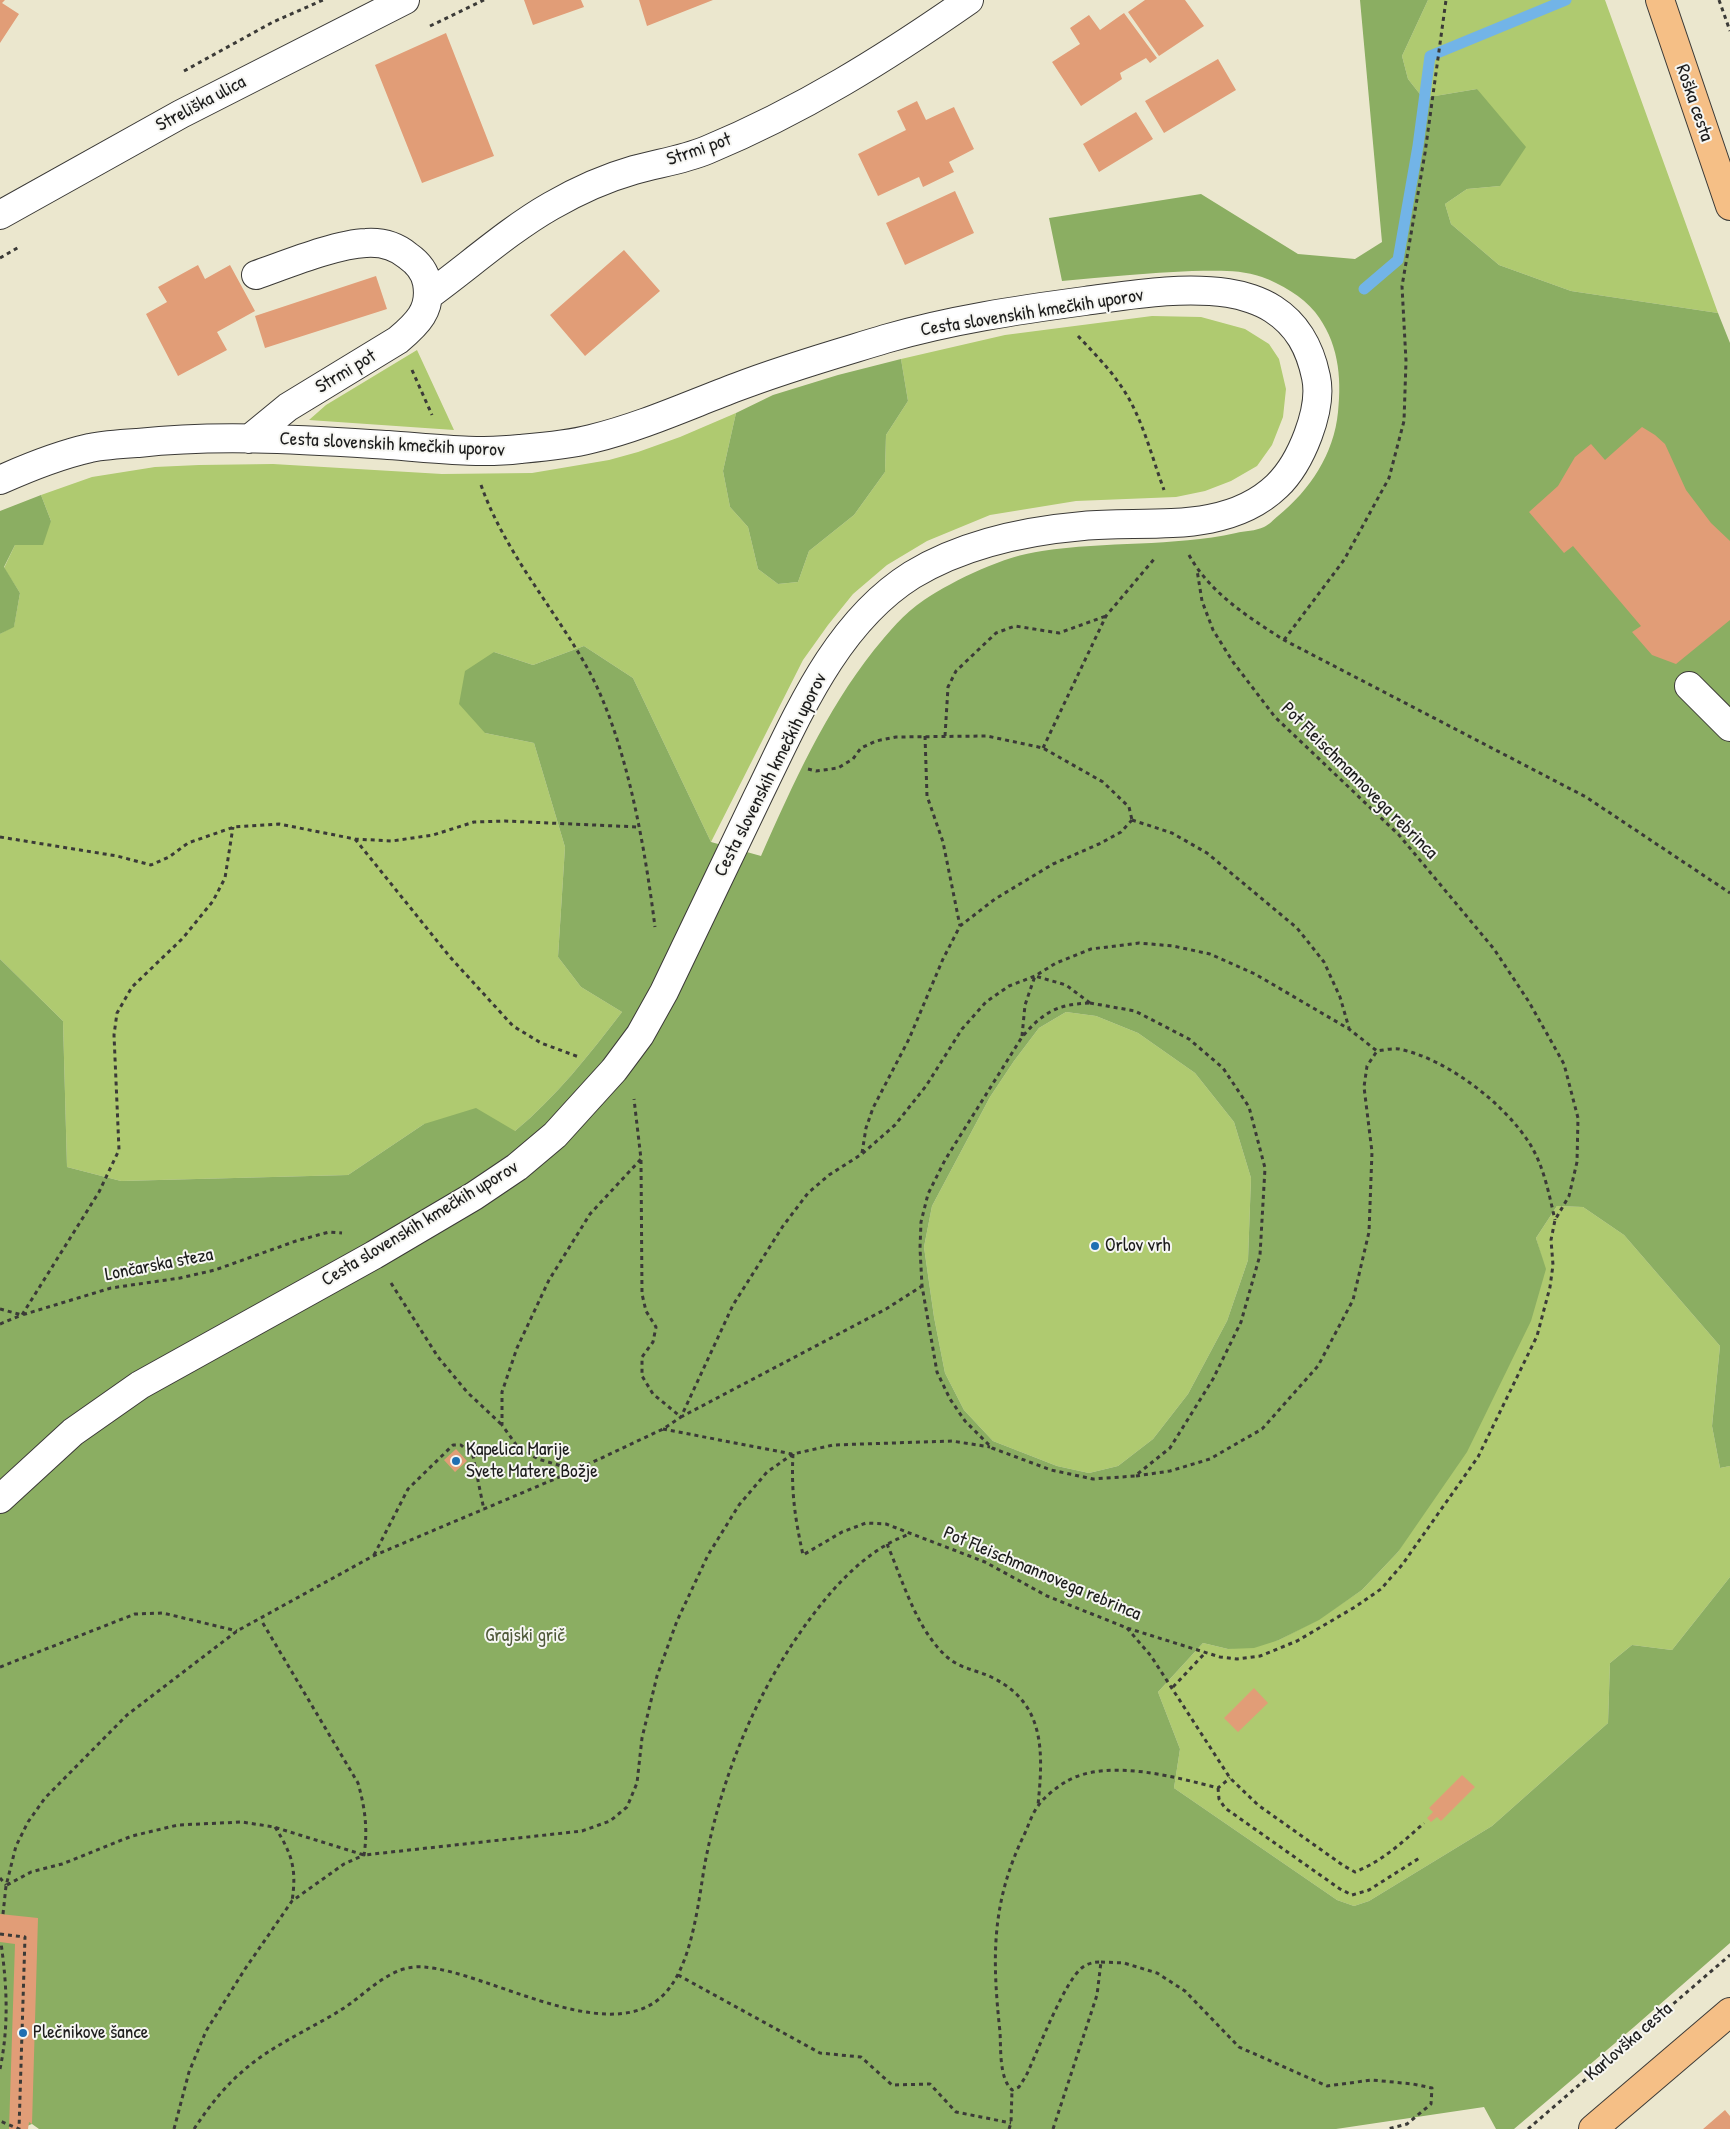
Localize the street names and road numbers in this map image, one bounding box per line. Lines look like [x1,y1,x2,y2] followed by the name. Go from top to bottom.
[1670,62,1718,144] street label: Roška cesta
[152,71,250,137] street label: Streliška ulica
[664,128,734,172] street label: Strmi pot
[919,284,1145,342] street label: Cesta slovenskih kmečkih uporov
[312,345,380,399] street label: Strmi pot
[279,428,505,462] street label: Cesta slovenskih kmečkih uporov
[710,669,832,881] street label: Cesta slovenskih kmečkih uporov
[1276,698,1442,864] street label: Pot Fleischmannovega rebrinca
[318,1156,522,1292] street label: Cesta slovenskih kmečkih uporov
[103,1243,215,1287] street label: Lončarska steza
[940,1522,1144,1626] street label: Pot Fleischmannovega rebrinca
[1581,1998,1677,2086] street label: Karlovška cesta

